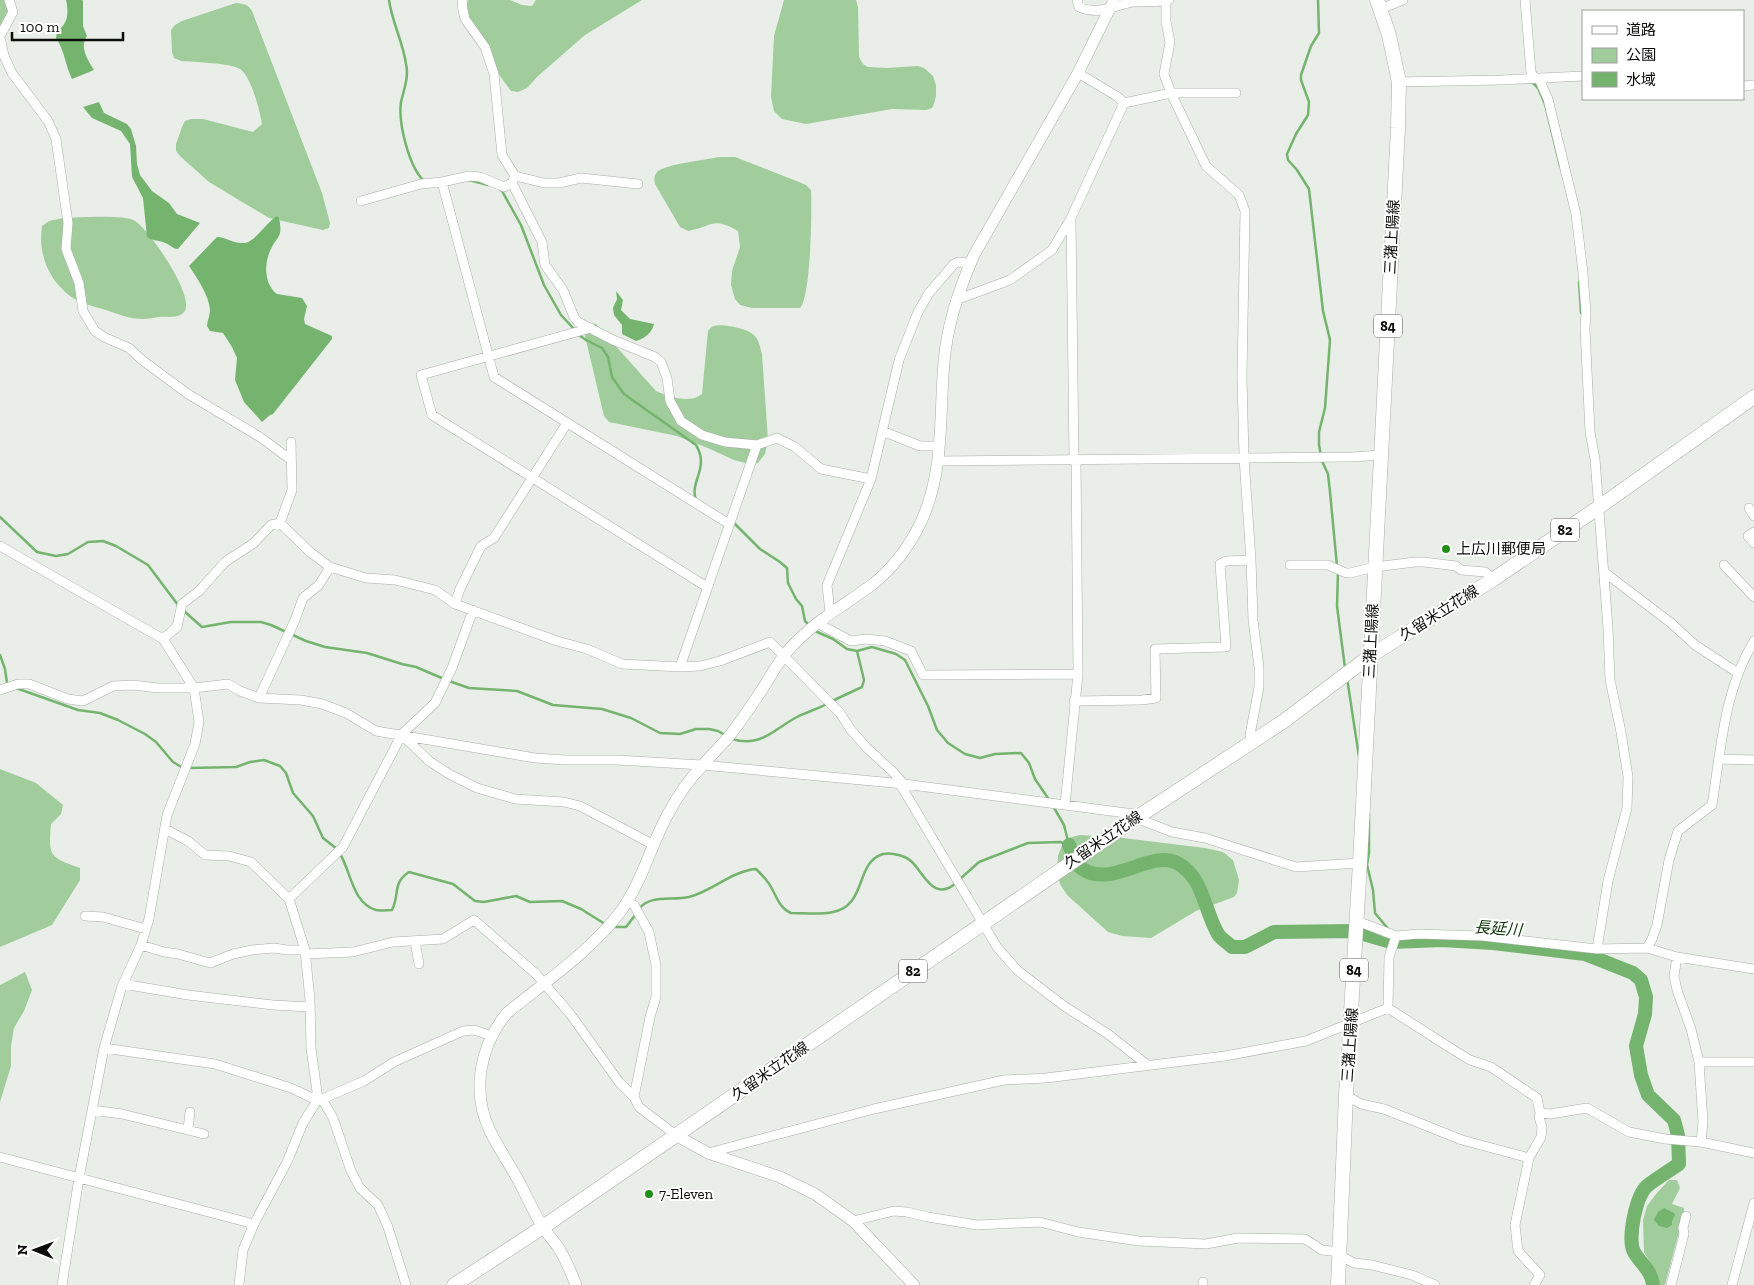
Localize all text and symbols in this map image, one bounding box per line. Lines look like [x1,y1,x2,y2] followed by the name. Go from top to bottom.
[12,10,124,42] scale bar
[1582,10,1744,100] legend
[20,18,59,36] text: 100 m
[1626,21,1656,39] text: 道路
[1626,46,1656,64] text: 公園
[1626,71,1656,89] text: 水域
[1381,199,1403,275] street label: 三潴上陽線
[1374,314,1402,338] road number: 84
[1551,518,1579,542] road number: 82
[1456,540,1546,558] place label: 上広川郵便局
[1440,543,1452,555] marker: 上広川郵便局
[1396,582,1482,644] street label: 久留米立花線
[1360,603,1382,679] street label: 三潴上陽線
[1061,807,1145,873] street label: 久留米立花線
[1473,917,1525,940] water label: 長延川
[1340,958,1368,982] road number: 84
[899,959,927,982] road number: 82
[1338,1007,1362,1083] street label: 三潴上陽線
[728,1038,812,1104] street label: 久留米立花線
[659,1185,714,1203] place label: 7-Eleven
[643,1188,655,1200] marker: 7-Eleven
[10,1225,60,1275] north arrow
[14,1244,31,1255] text: N

